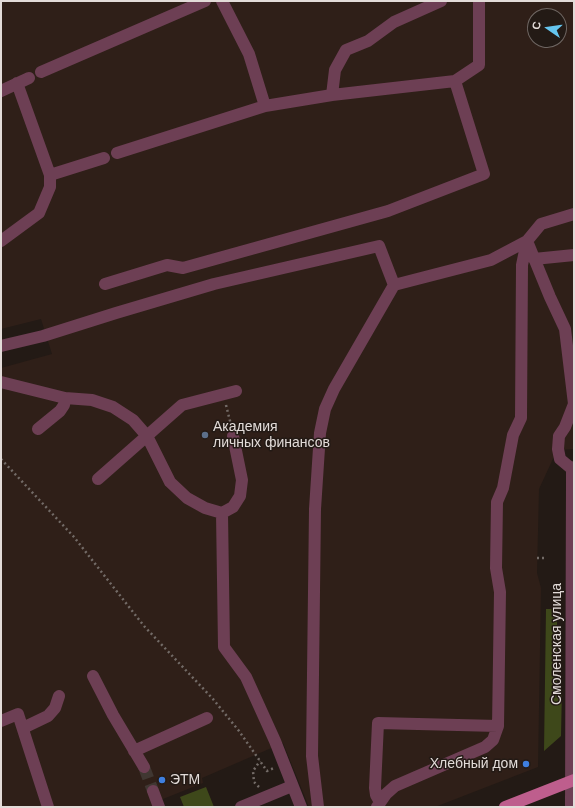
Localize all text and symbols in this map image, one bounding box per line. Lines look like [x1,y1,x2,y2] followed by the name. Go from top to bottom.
[527,8,567,48] north arrow
[530,20,543,31] text: С
[213,419,330,452] place label: Академия личных финансов
[200,430,210,440] marker: Академия личных финансов
[549,583,565,705] street label: Смоленская улица
[430,756,518,772] place label: Хлебный дом
[521,759,531,769] marker: Хлебный дом
[170,772,200,788] place label: ЭТМ
[157,775,167,785] marker: ЭТМ

